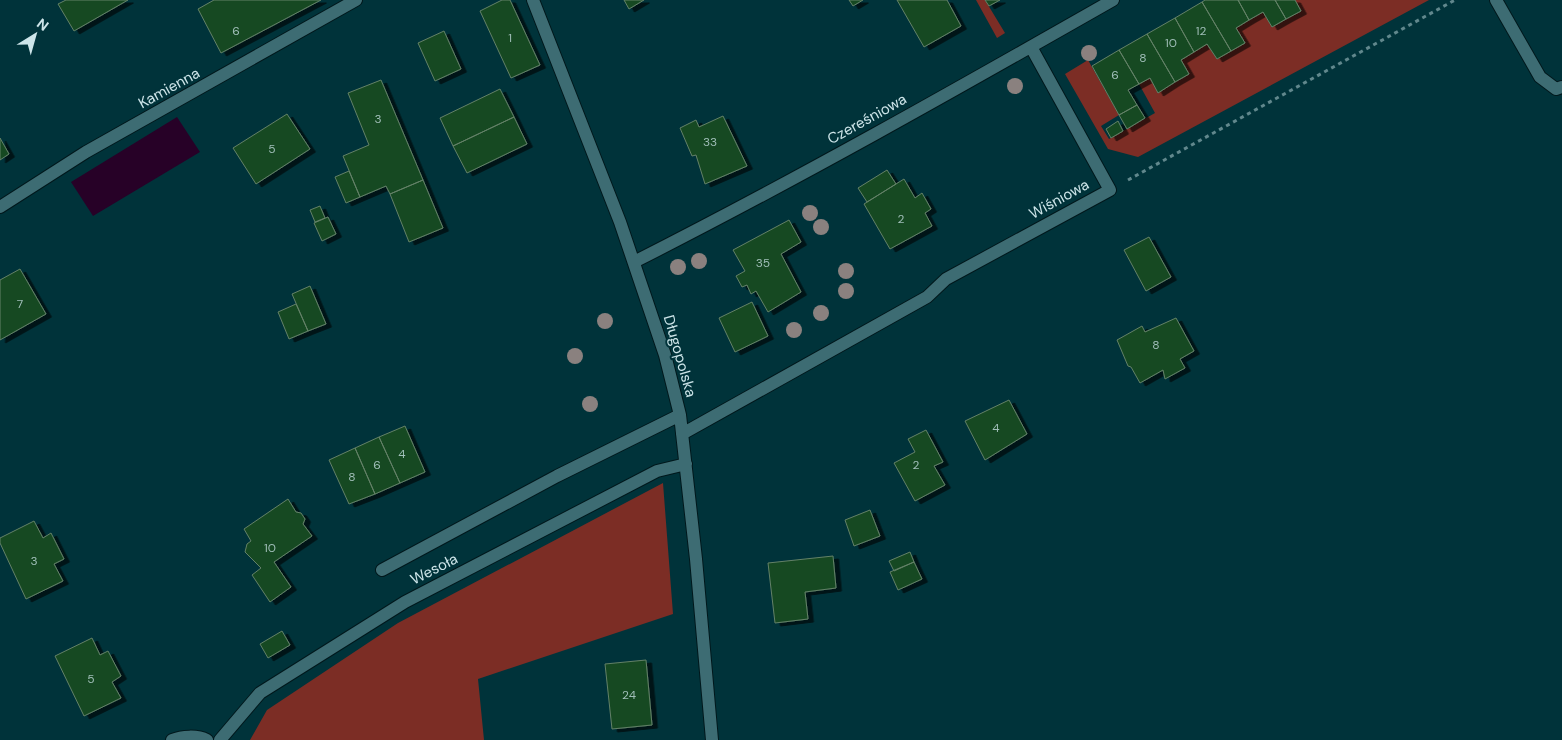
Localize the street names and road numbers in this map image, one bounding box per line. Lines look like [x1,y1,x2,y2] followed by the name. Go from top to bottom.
[135,63,203,113] street label: Kamienna
[824,89,910,149] street label: Czereśniowa
[1025,174,1093,224] street label: Wiśniowa
[659,313,701,399] street label: Długopolska
[407,549,461,589] street label: Wesoła

